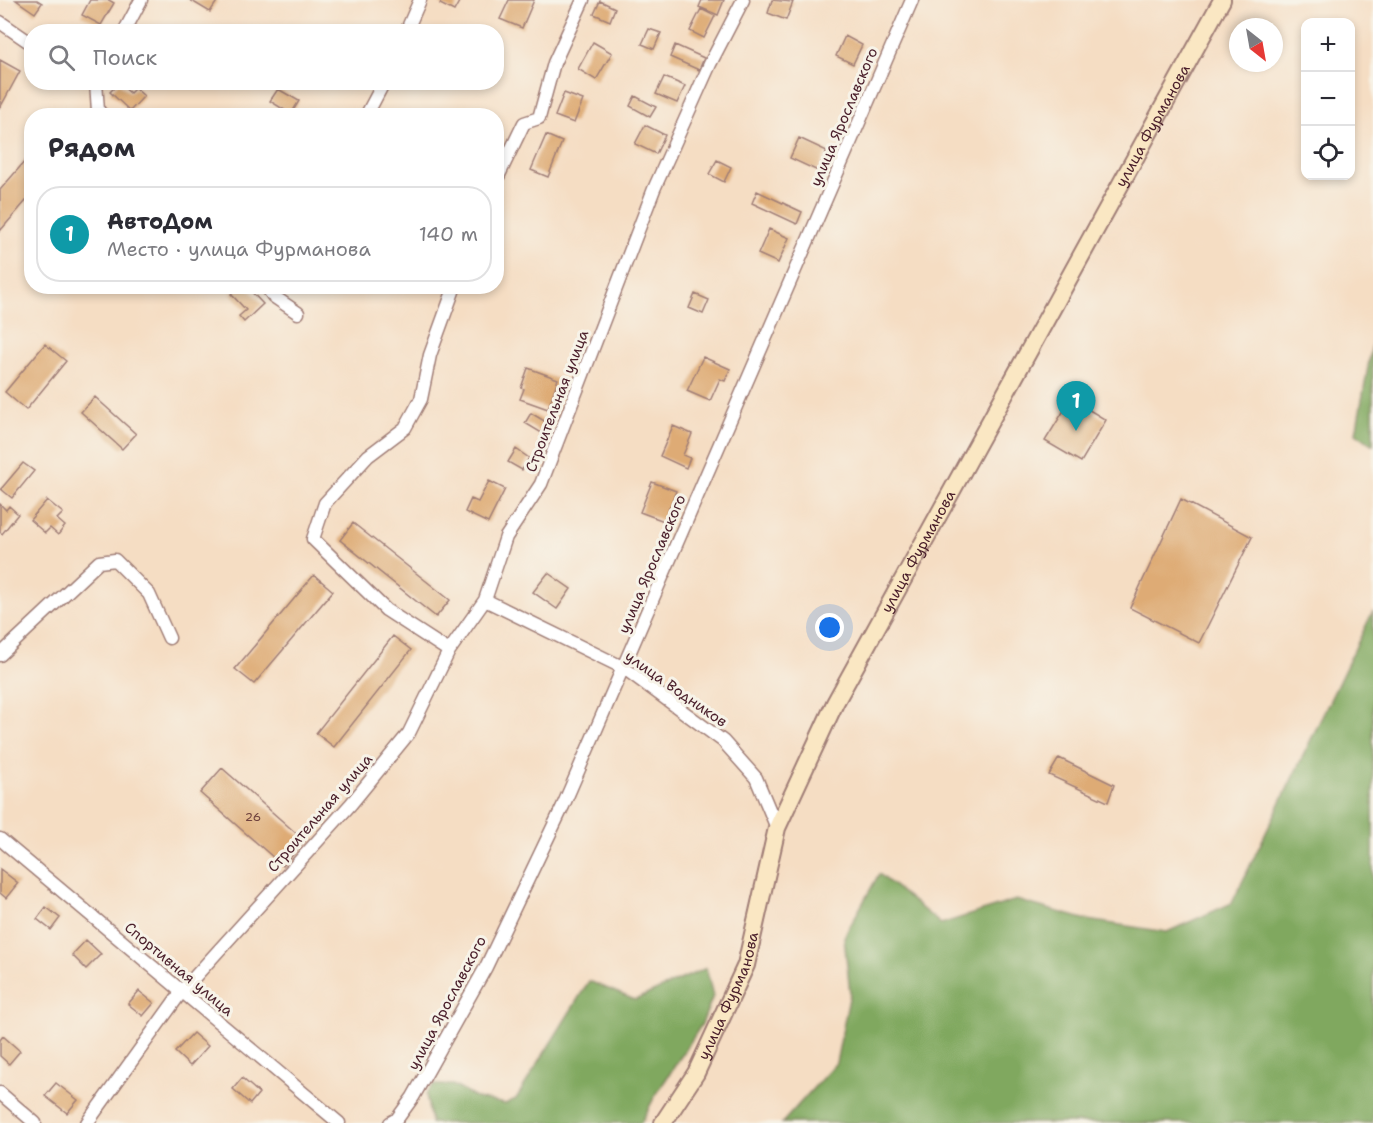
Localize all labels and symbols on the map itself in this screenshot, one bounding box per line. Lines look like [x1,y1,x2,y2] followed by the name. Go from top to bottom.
[1229,18,1283,72] north arrow
[806,44,882,190] street label: улица Ярославского
[1111,60,1195,191] street label: улица Фурманова
[521,326,594,475] street label: Строительная улица
[1056,382,1096,431] pin: 1
[877,486,960,617] street label: улица Фурманова
[614,491,690,637] street label: улица Ярославского
[815,613,844,642] your location
[621,646,731,732] street label: улица Водников
[263,749,377,876] street label: Строительная улица
[245,809,261,825] house number: 26
[120,918,238,1021] street label: Спортивная улица
[693,929,763,1063] street label: улица Фурманова
[403,932,491,1074] street label: улица Ярославского

